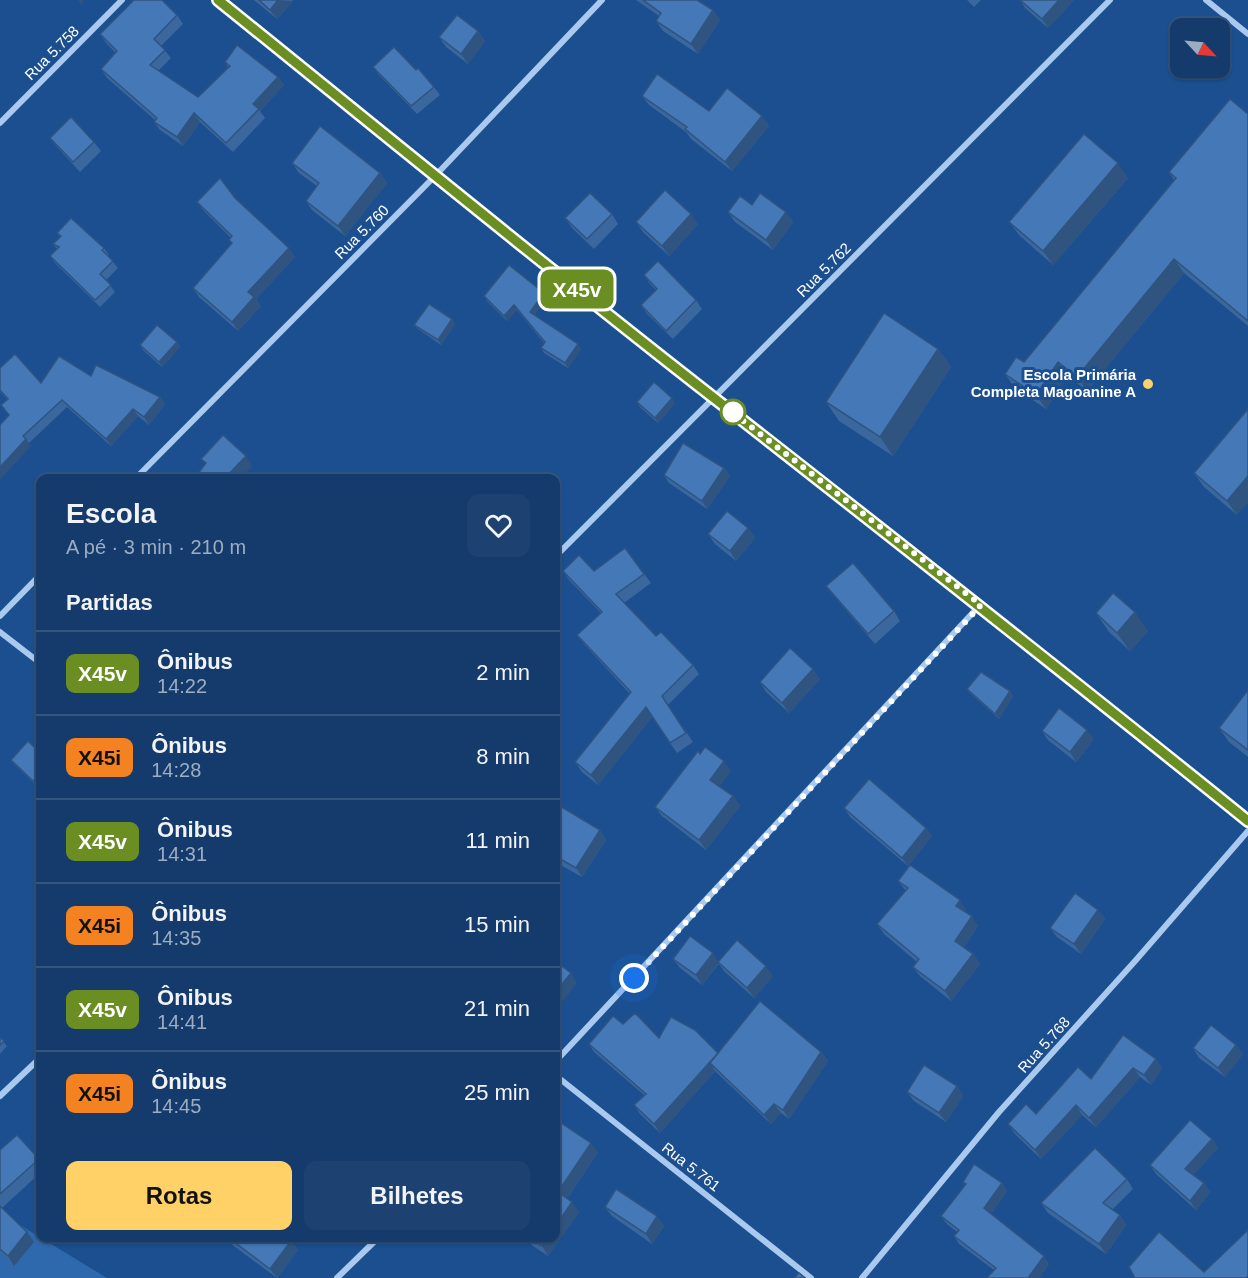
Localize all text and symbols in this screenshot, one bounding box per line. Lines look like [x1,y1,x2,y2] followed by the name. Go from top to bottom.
[1170,18,1230,78] north arrow
[1170,18,1230,78] map controls
[21,22,82,83] street label: Rua 5.758
[331,201,392,262] street label: Rua 5.760
[793,239,854,300] street label: Rua 5.762
[535,270,619,308] line badge: X45v
[552,278,602,301] text: X45v
[971,366,1137,400] place label: Escola Primária Completa Magoanine A
[1141,377,1155,391] marker: Escola Primária Completa Magoanine A
[720,399,746,425] unlabelled marker
[467,494,530,557] button: heart
[66,498,156,529] text: Escola
[66,536,246,558] text: A pé · 3 min · 210 m
[66,590,153,615] text: Partidas
[157,649,233,674] text: Ônibus
[476,660,530,685] text: 2 min
[78,662,127,685] text: X45v
[157,675,207,697] text: 14:22
[151,733,227,758] text: Ônibus
[476,744,530,769] text: 8 min
[78,746,121,769] text: X45i
[151,759,201,781] text: 14:28
[157,817,233,842] text: Ônibus
[466,828,530,853] text: 11 min
[78,830,127,853] text: X45v
[157,843,207,865] text: 14:31
[151,901,227,926] text: Ônibus
[464,912,530,937] text: 15 min
[78,914,121,937] text: X45i
[151,927,201,949] text: 14:35
[619,963,649,993] your location
[157,985,233,1010] text: Ônibus
[464,996,530,1021] text: 21 min
[78,998,127,1021] text: X45v
[157,1011,207,1033] text: 14:41
[1014,1013,1073,1076] street label: Rua 5.768
[151,1069,227,1094] text: Ônibus
[464,1080,530,1105] text: 25 min
[78,1082,121,1105] text: X45i
[151,1095,201,1117] text: 14:45
[659,1139,724,1195] street label: Rua 5.761
[66,1161,292,1230] button: Rotas
[304,1161,530,1230] button: Bilhetes

